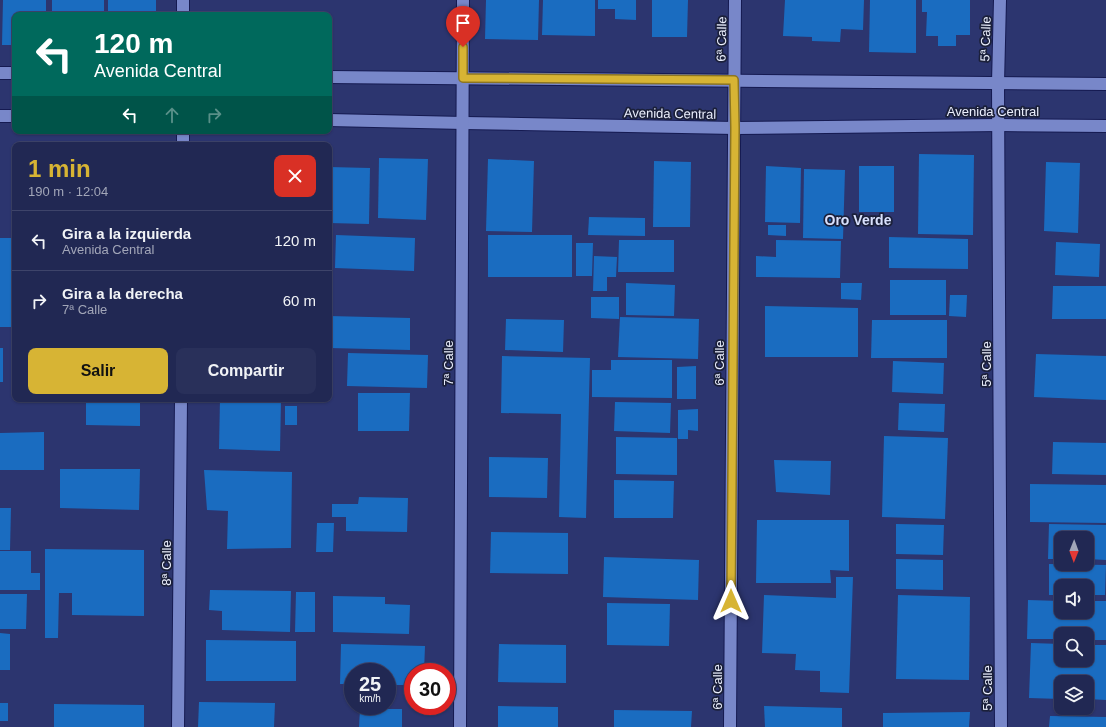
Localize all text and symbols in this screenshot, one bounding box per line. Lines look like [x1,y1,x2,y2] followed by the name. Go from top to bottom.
[446,6,480,47] pin
[452,12,474,34] icon: arrive
[714,16,729,62] street label: 6ª Calle
[977,16,994,62] street label: 5ª Calle
[28,28,80,80] icon: left
[94,28,173,59] text: 120 m
[94,61,222,81] text: Avenida Central
[119,104,141,126] icon: left
[161,104,183,126] icon: ahead
[203,104,225,126] icon: right
[947,104,1039,119] street label: Avenida Central
[624,105,716,122] street label: Avenida Central
[28,155,91,182] text: 1 min
[274,155,316,197] button: close
[28,184,108,199] text: 190 m · 12:04
[825,212,892,228] district label: Oro Verde
[62,225,191,242] text: Gira a la izquierda
[28,230,50,252] icon: left
[274,232,316,249] text: 120 m
[62,242,154,257] text: Avenida Central
[62,285,183,302] text: Gira a la derecha
[28,290,50,312] icon: right
[283,292,316,309] text: 60 m
[62,302,107,317] text: 7ª Calle
[441,340,456,386] street label: 7ª Calle
[712,340,727,386] street label: 6ª Calle
[979,341,994,387] street label: 5ª Calle
[28,348,168,394] button: Salir
[176,348,316,394] button: Compartir
[1054,531,1094,571] north arrow
[1054,531,1094,715] map controls
[159,540,174,586] street label: 8ª Calle
[1054,579,1094,619] button: sound
[710,580,752,622] position arrow
[1054,627,1094,667] button: search
[404,663,456,715] speed limit sign: 30
[710,664,725,710] street label: 6ª Calle
[980,665,995,711] street label: 5ª Calle
[359,673,381,695] text: 25
[1054,675,1094,715] button: layers
[359,693,381,704] text: km/h

